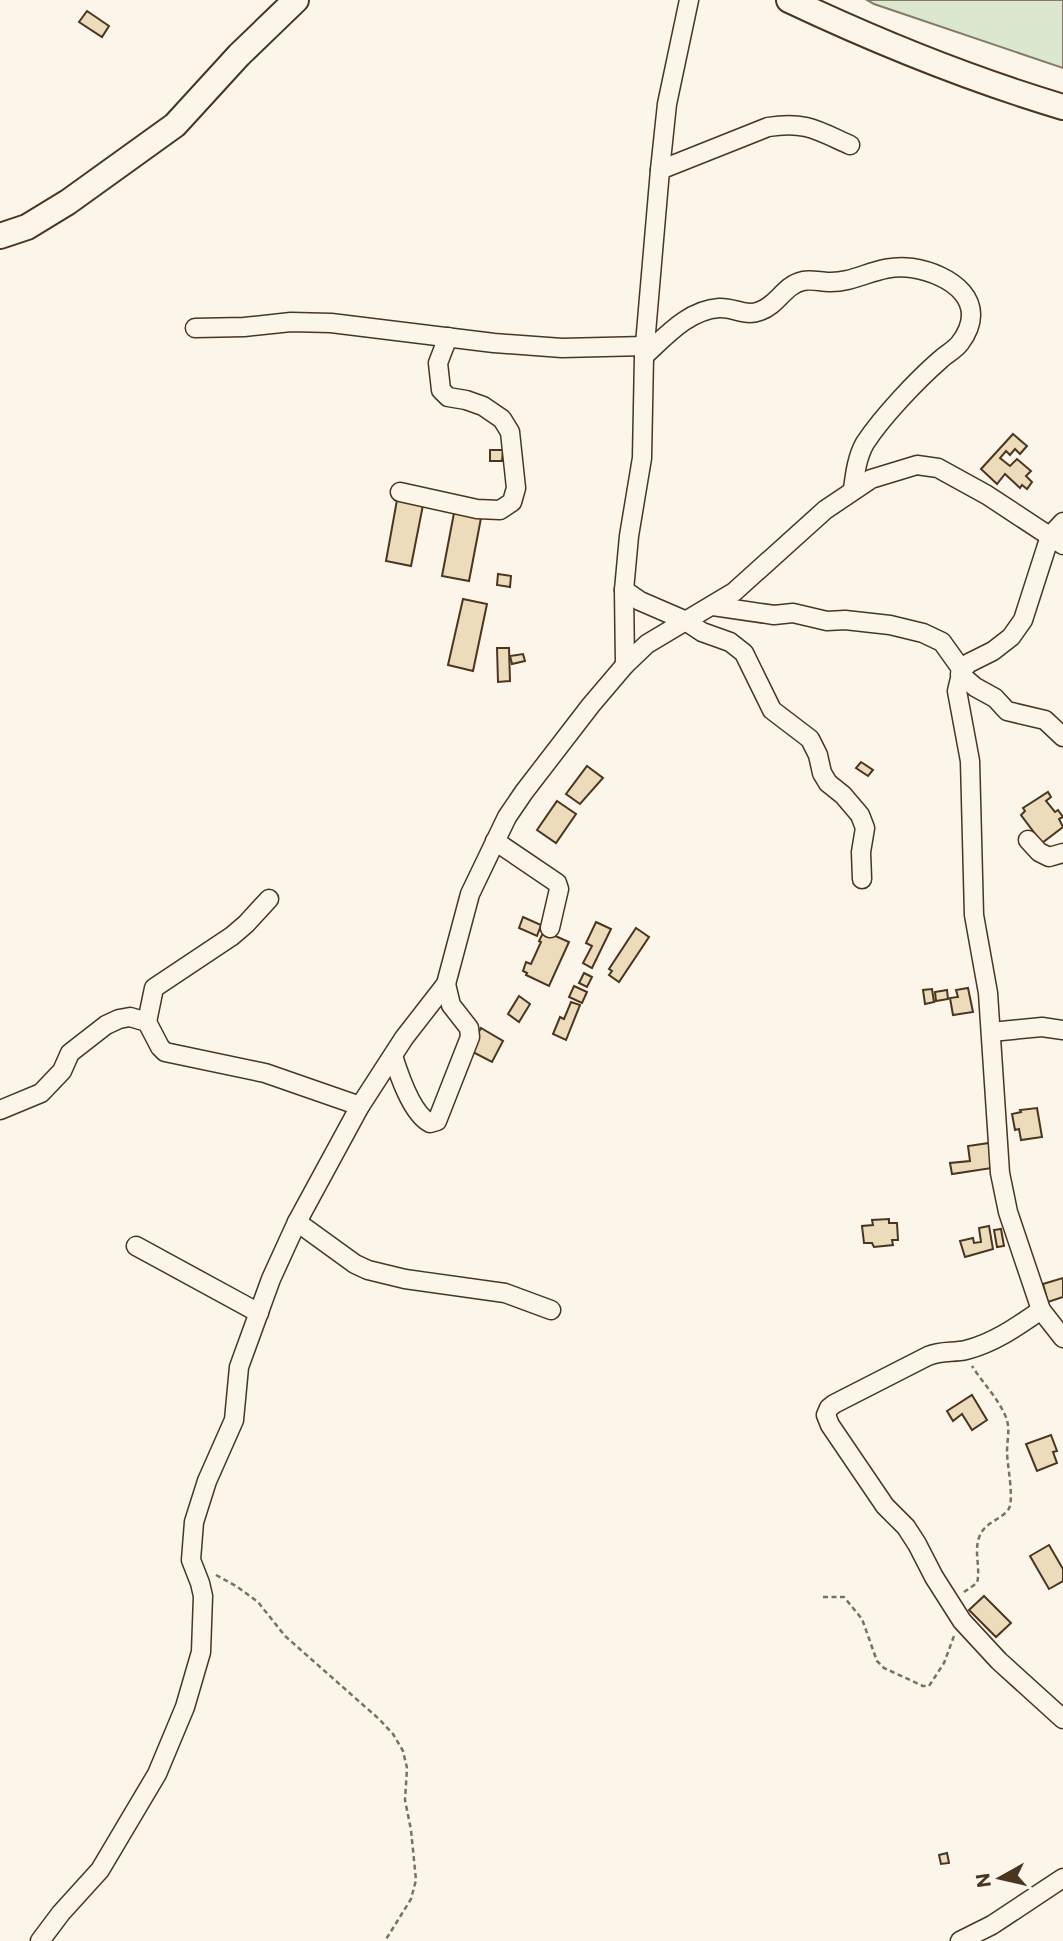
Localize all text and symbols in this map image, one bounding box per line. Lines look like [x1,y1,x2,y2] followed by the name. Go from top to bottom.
[965,1843,1035,1913] north arrow
[970,1872,995,1889] text: N

